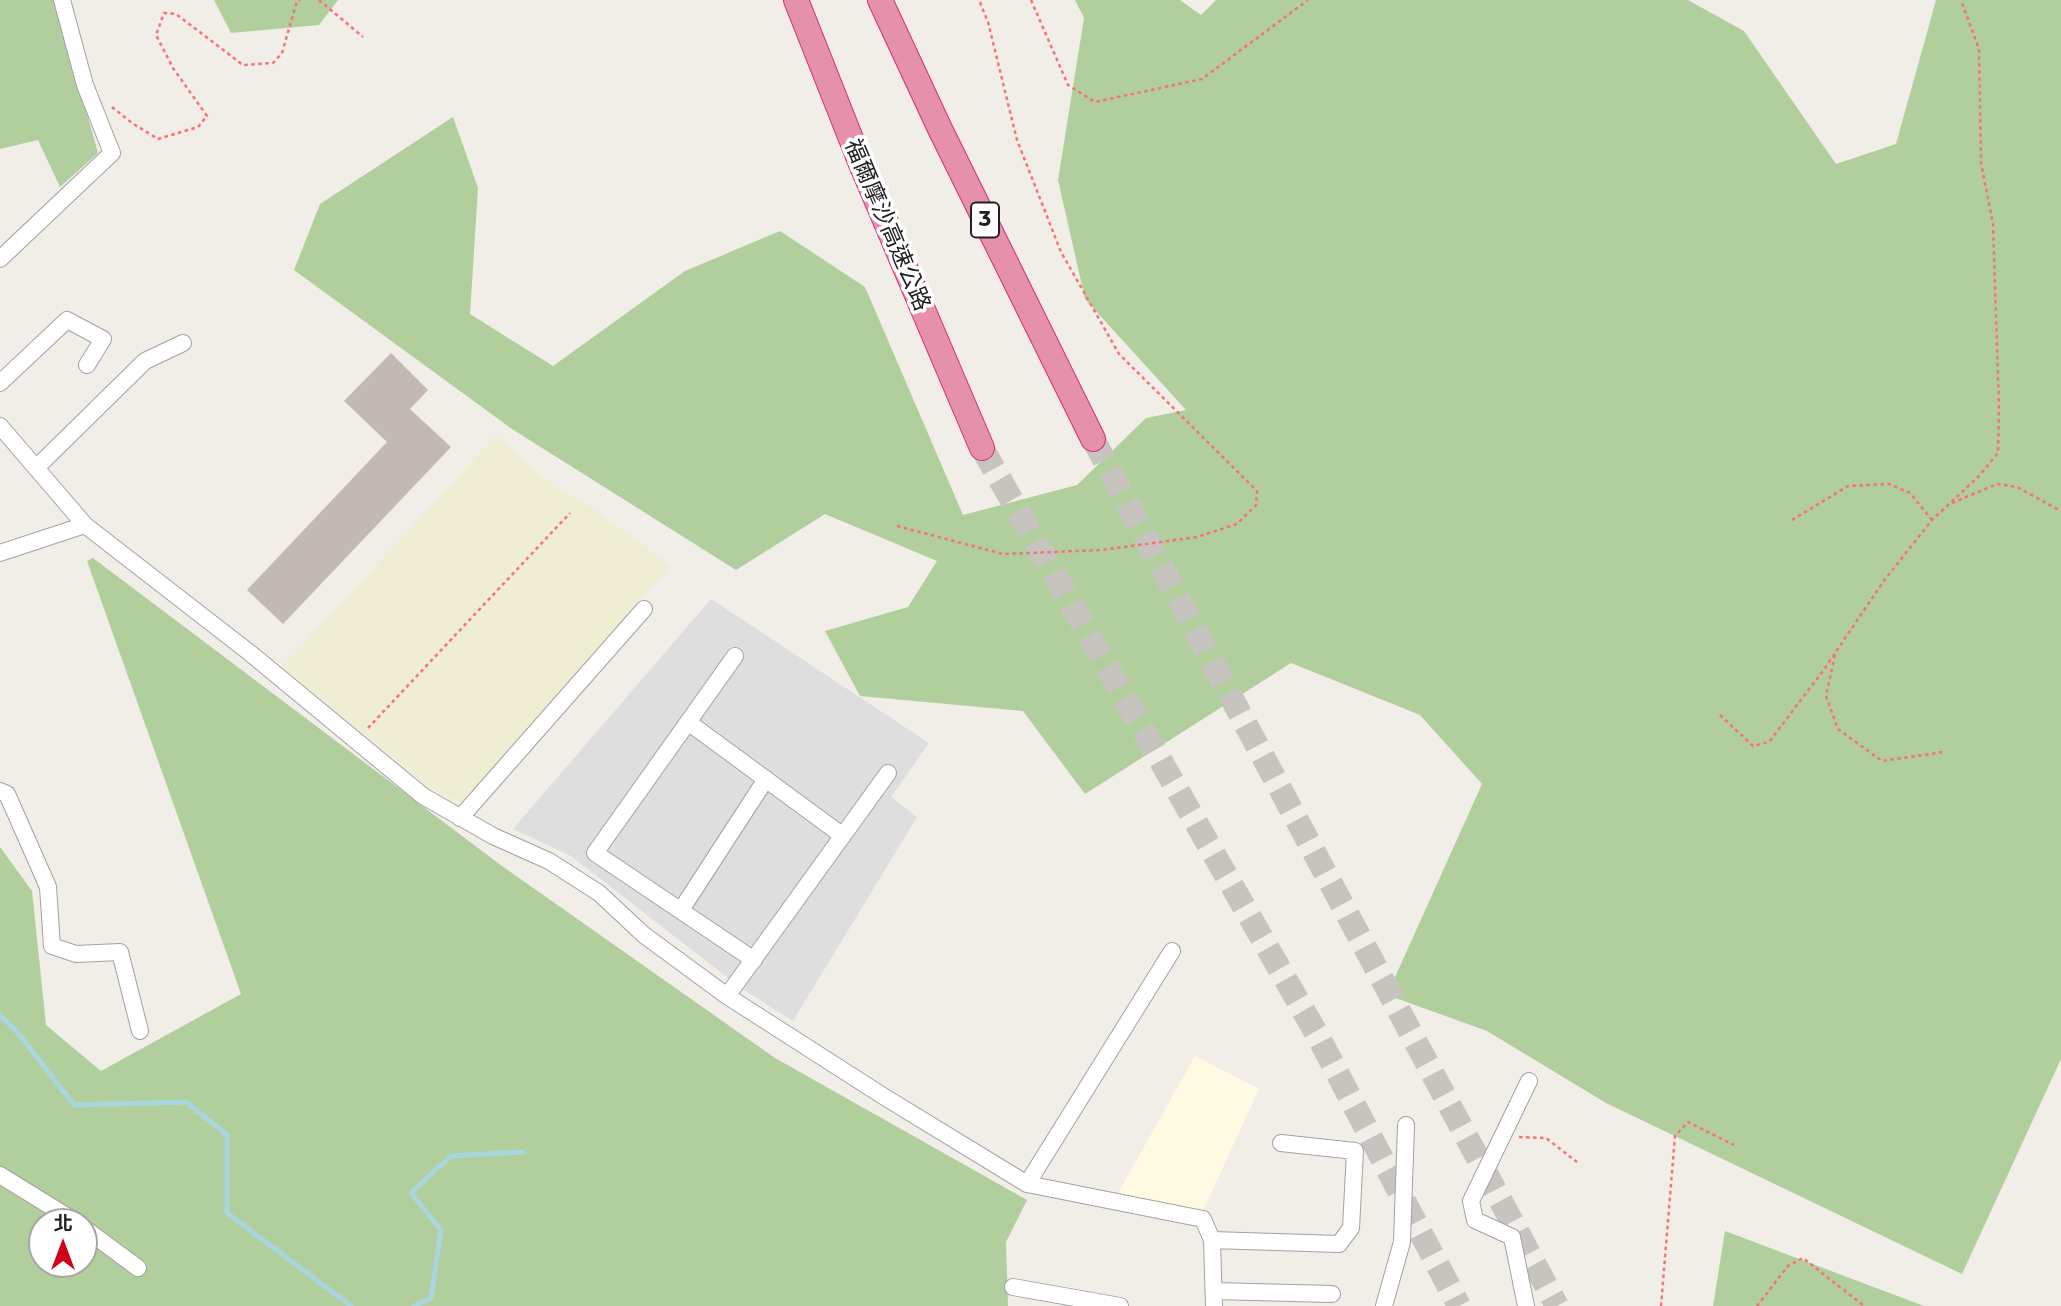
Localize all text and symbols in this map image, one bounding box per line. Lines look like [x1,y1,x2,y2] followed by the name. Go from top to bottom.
[838,135,936,315] street label: 福爾摩沙高速公路
[971,202,999,238] road number: 3
[28,1208,98,1278] north arrow
[53,1212,73,1235] text: 北

